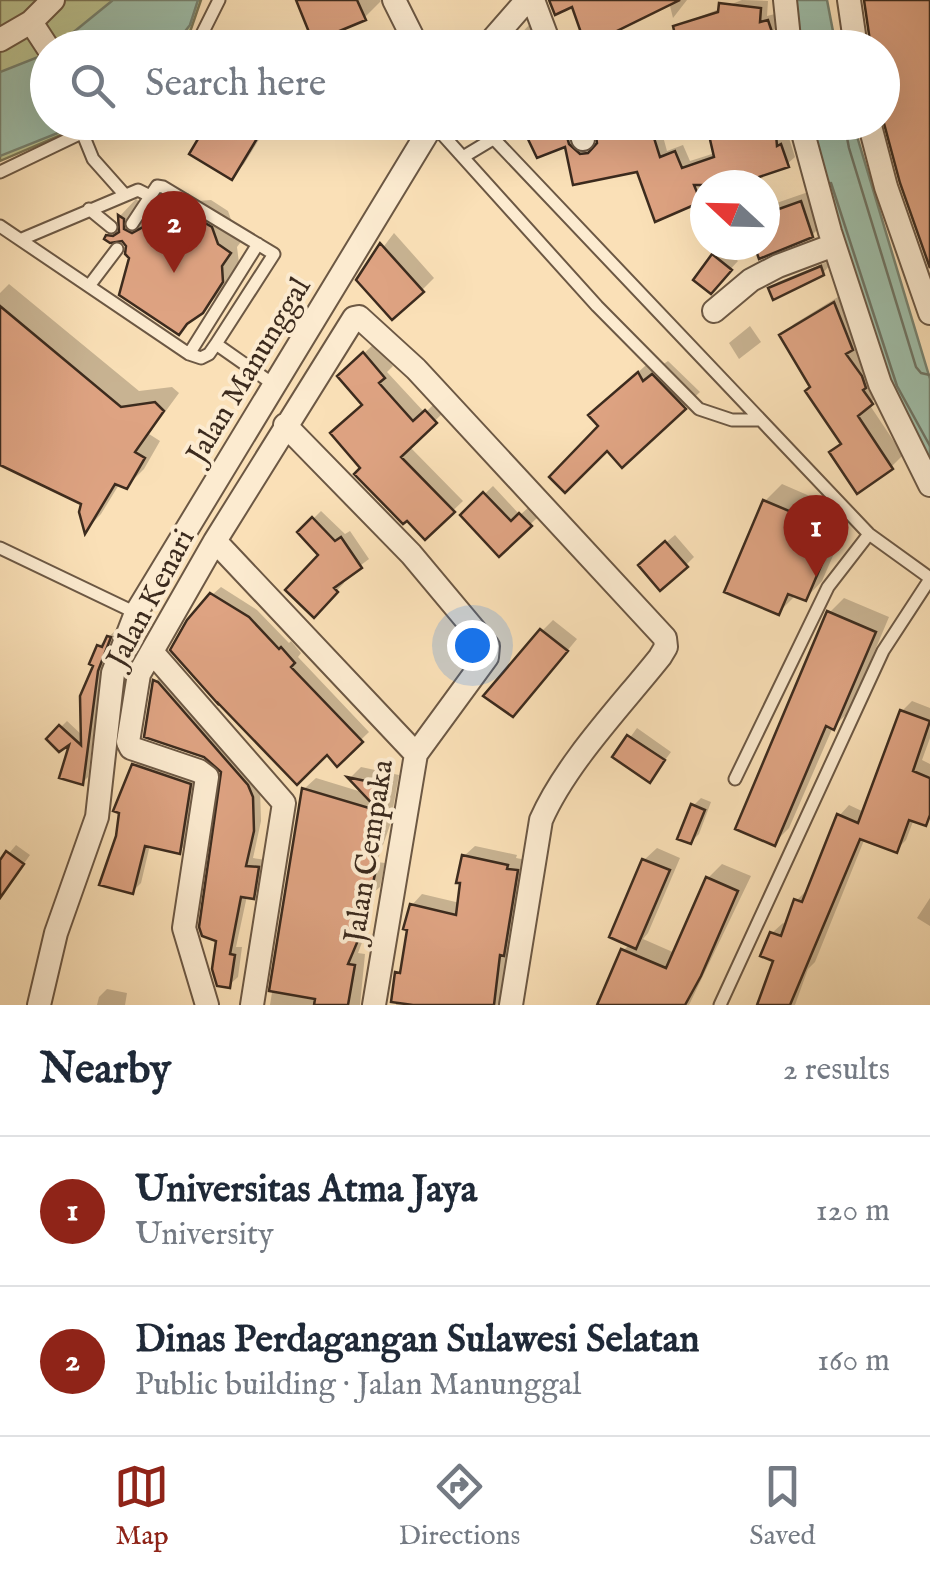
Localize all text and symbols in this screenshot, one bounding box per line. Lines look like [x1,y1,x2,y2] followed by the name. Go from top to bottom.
[30,30,900,140] search box
[65,58,120,113] icon: search
[145,61,326,109] text: Search here
[690,170,780,260] north arrow
[142,190,206,273] pin: 2
[178,270,321,474] street label: Jalan Manunggal
[784,494,848,577] pin: 1
[98,523,204,677] street label: Jalan Kenari
[447,620,498,671] your location
[336,757,403,948] street label: Jalan Cempaka
[40,1044,171,1097] text: Nearby
[783,1050,890,1091] text: 2 results
[135,1167,477,1215] text: Universitas Atma Jaya
[67,1191,78,1232] text: 1
[816,1191,890,1232] text: 120 m
[135,1215,274,1256] text: University
[135,1317,699,1365] text: Dinas Perdagangan Sulawesi Selatan
[65,1341,80,1382] text: 2
[817,1341,890,1382] text: 160 m
[135,1365,581,1406] text: Public building · Jalan Manunggal
[114,1459,169,1554] tab: Map
[398,1459,520,1554] tab: Directions
[749,1459,816,1554] tab: Saved

